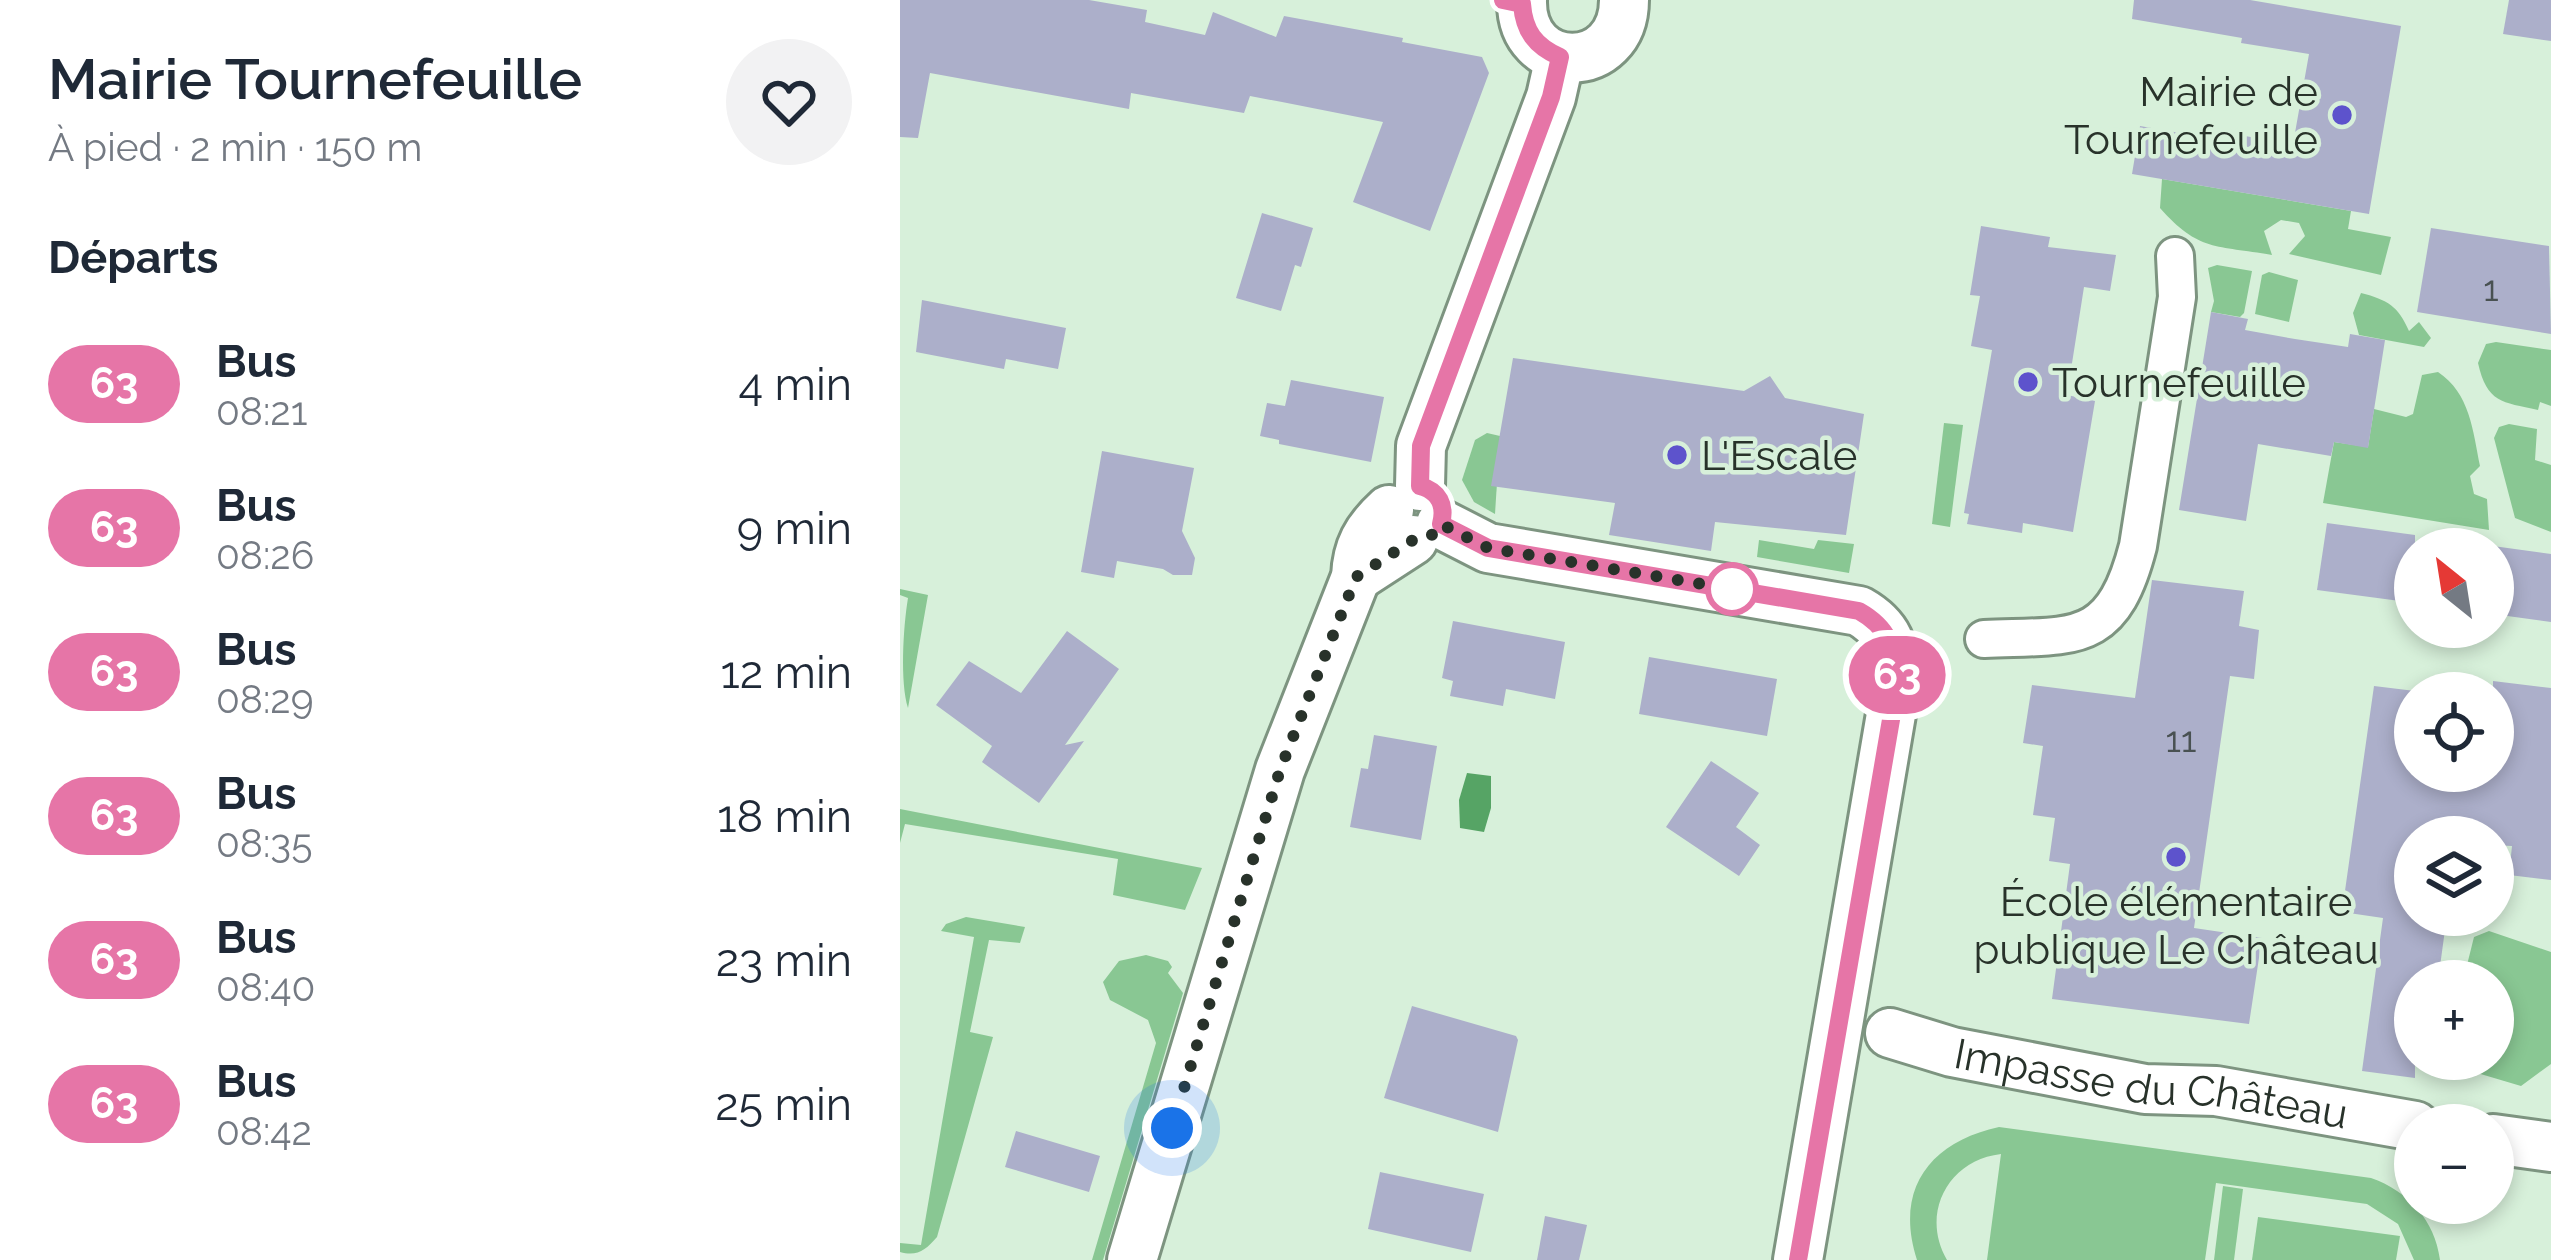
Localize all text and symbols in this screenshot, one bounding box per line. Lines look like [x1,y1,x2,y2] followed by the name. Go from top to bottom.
[726,39,852,165] button: heart
[48,45,582,112] text: Mairie Tournefeuille
[2064,67,2318,164] place label: Mairie de Tournefeuille
[2329,102,2355,128] marker: Mairie de Tournefeuille
[48,124,422,170] text: À pied · 2 min · 150 m
[48,231,218,284] text: Départs
[2483,267,2499,309] house number: 1
[216,335,297,388] text: Bus
[739,358,852,411] text: 4 min
[2052,358,2306,407] place label: Tournefeuille
[90,359,138,408] text: 63
[2015,369,2041,395] marker: Tournefeuille
[216,388,307,434] text: 08:21
[1701,431,1857,480] place label: L'Escale
[1664,442,1690,468] marker: L'Escale
[216,479,297,532] text: Bus
[737,502,852,555] text: 9 min
[90,503,138,552] text: 63
[2394,528,2514,648] north arrow
[2394,528,2514,1224] map controls
[216,532,314,578] text: 08:26
[1707,564,1757,614] unlabelled marker
[216,623,297,676] text: Bus
[1843,636,1951,714] line badge: 63
[720,646,852,699] text: 12 min
[90,647,138,696] text: 63
[1873,650,1921,699] text: 63
[2394,672,2514,792] button: locate
[216,676,314,722] text: 08:29
[2166,718,2196,760] house number: 11
[216,767,297,820] text: Bus
[717,790,852,843] text: 18 min
[90,791,138,840] text: 63
[2394,816,2514,936] button: layers
[216,820,312,866] text: 08:35
[2163,844,2189,870] marker: École élémentaire publique Le Château
[1973,877,2379,974] place label: École élémentaire publique Le Château
[216,911,297,964] text: Bus
[716,934,852,987] text: 23 min
[90,935,138,984] text: 63
[2394,960,2514,1080] button: +
[216,964,316,1010] text: 08:40
[1950,1029,2352,1139] street label: Impasse du Château
[216,1055,297,1108] text: Bus
[715,1078,852,1131] text: 25 min
[90,1079,138,1128] text: 63
[1142,1098,1202,1158] your location
[2394,1104,2514,1224] button: −
[216,1108,312,1154] text: 08:42

